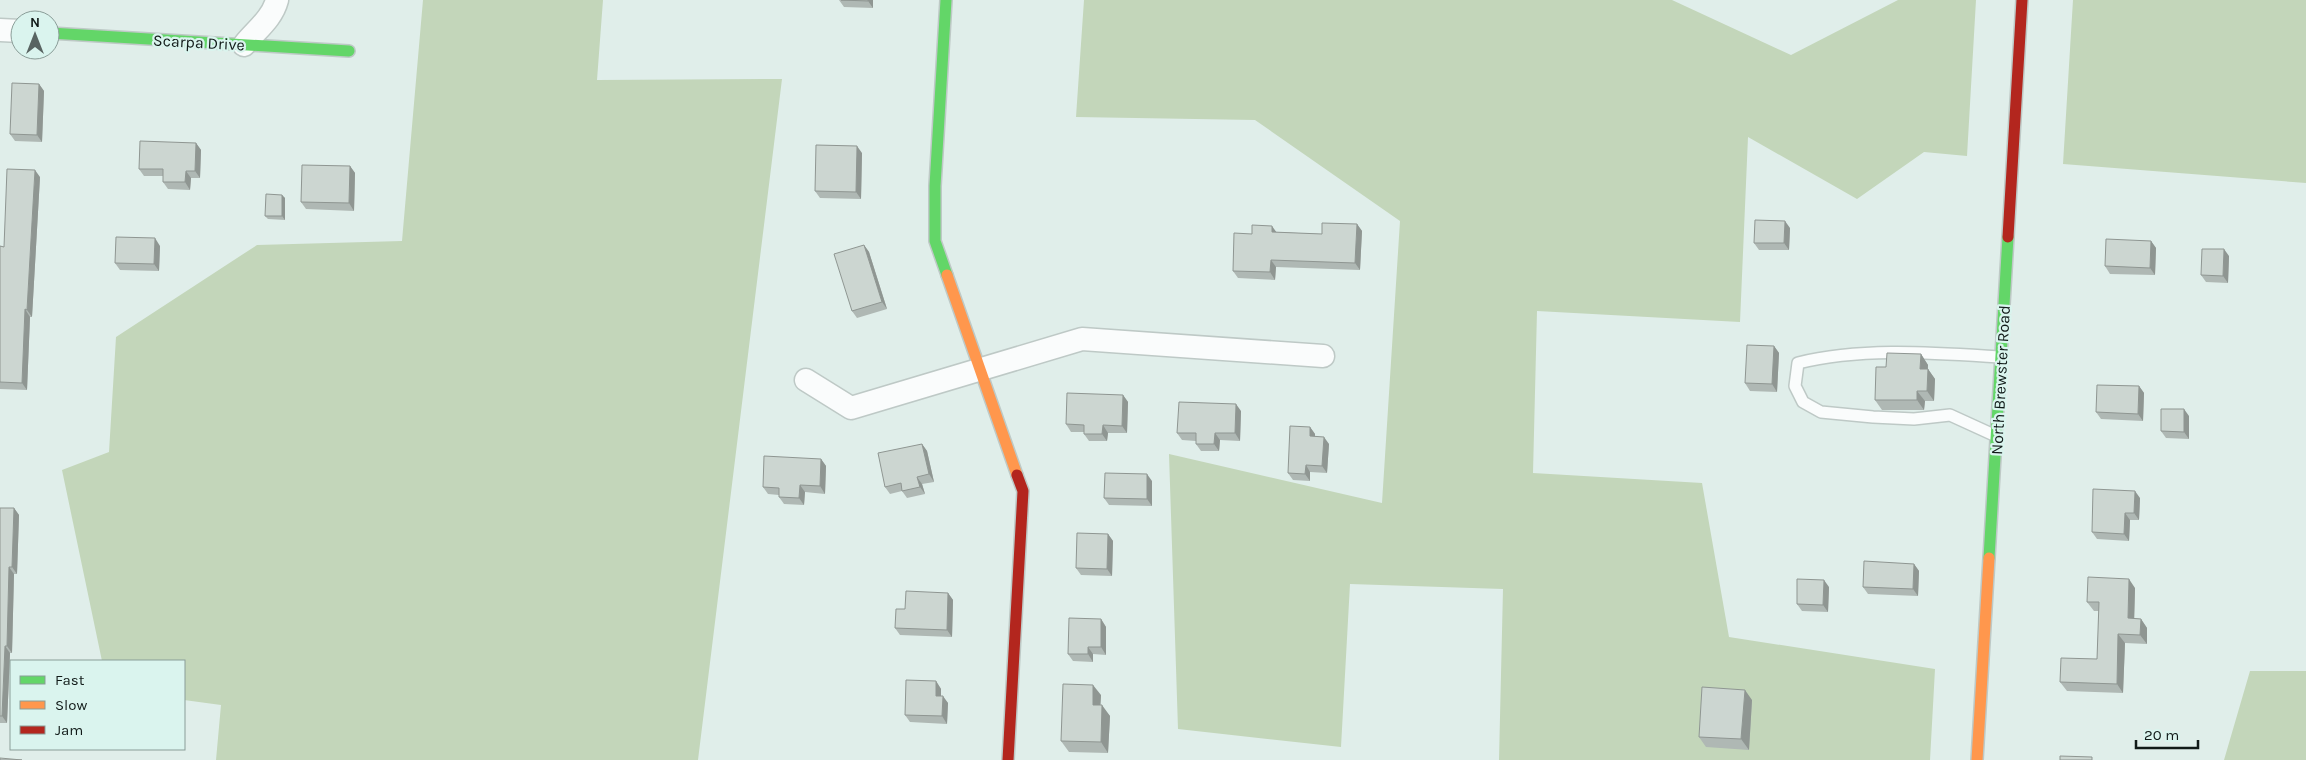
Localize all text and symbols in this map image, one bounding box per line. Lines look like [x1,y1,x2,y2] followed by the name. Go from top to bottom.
[10,10,60,60] north arrow
[30,14,40,31] text: N
[153,31,245,54] street label: Scarpa Drive
[1987,305,2014,455] street label: North Brewster Road
[10,660,185,750] legend
[55,671,85,689] text: Fast
[55,696,87,714] text: Slow
[2136,718,2198,750] scale bar
[55,721,83,739] text: Jam
[2144,726,2179,744] text: 20 m

